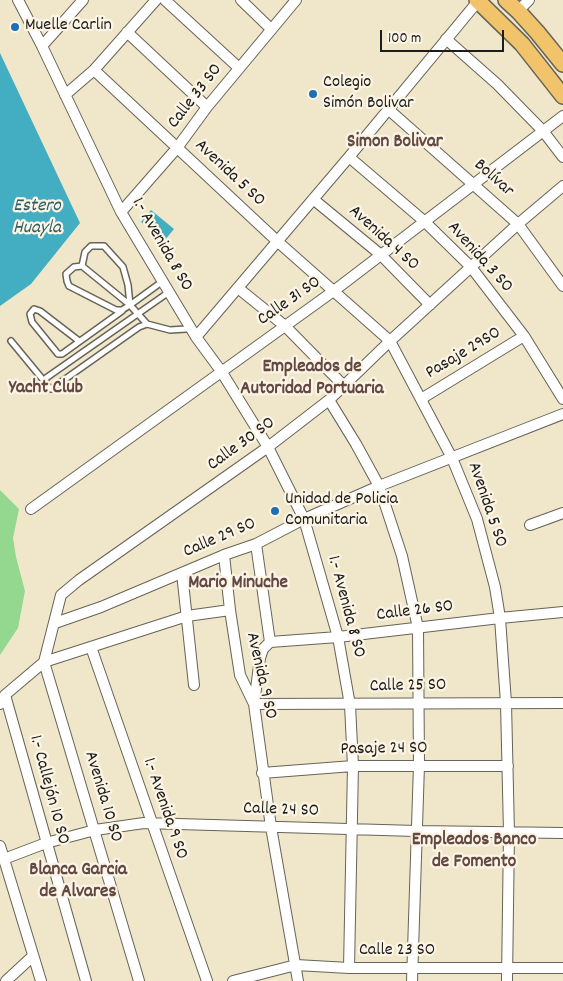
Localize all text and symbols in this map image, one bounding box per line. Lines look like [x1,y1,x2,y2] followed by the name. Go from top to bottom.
[25,16,112,38] place label: Muelle Carlin
[383,20,507,52] scale bar
[9,21,21,33] marker: Muelle Carlin
[388,28,421,50] text: 100 m
[164,60,228,134] street label: Calle 33 SO
[323,73,414,116] place label: Colegio Simón Bolivar
[307,88,319,100] marker: Colegio Simón Bolivar
[347,132,443,154] district label: Simon Bolivar
[189,136,269,212] street label: Avenida 5 SO
[468,155,518,203] street label: Bolívar
[125,194,197,296] street label: 1.- Avenida 8 SO
[13,196,61,240] water label: Estero Huayla
[343,202,423,276] street label: Avenida 4 SO
[441,218,517,298] street label: Avenida 3 SO
[254,272,326,332] street label: Calle 31 SO
[423,323,505,385] street label: Pasaje 29SO
[240,357,384,401] district label: Empleados de Autoridad Portuaria
[9,378,83,400] district label: Yacht Club
[204,413,280,477] street label: Calle 30 SO
[461,460,511,550] street label: Avenida 5 SO
[285,490,398,532] place label: Unidad de Policia Comunitaria
[269,505,281,517] marker: Unidad de Policia Comunitaria
[181,514,259,564] street label: Calle 29 SO
[321,554,369,660] street label: 1.- Avenida 8 SO
[188,573,288,595] district label: Mario Minuche
[375,597,455,627] street label: Calle 26 SO
[240,630,280,722] street label: Avenida 9 SO
[370,676,446,698] street label: Calle 25 SO
[23,733,73,847] street label: 1.- Callejón 10 SO
[340,738,428,762] street label: Pasaje 24 SO
[78,749,126,845] street label: Avenida 10 SO
[137,756,191,862] street label: 1.- Avenida 9 SO
[243,799,319,823] street label: Calle 24 SO
[412,830,536,874] district label: Empleados Banco de Fomento
[29,860,127,904] district label: Blanca Garcia de Alvares
[359,941,435,963] street label: Calle 23 SO

